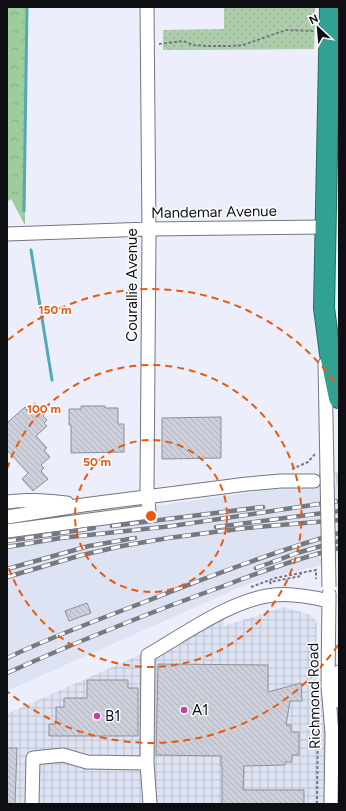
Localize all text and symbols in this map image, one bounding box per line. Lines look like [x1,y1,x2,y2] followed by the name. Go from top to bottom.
[298,8,338,48] north arrow
[307,12,321,27] text: N
[151,202,277,222] street label: Mandemar Avenue
[123,228,141,342] street label: Courallie Avenue
[38,303,72,317] text: 150 m
[27,402,61,416] text: 100 m
[83,455,111,469] text: 50 m
[144,509,158,523] centre of rings
[304,643,324,749] street label: Richmond Road
[192,701,208,719] place label: A1
[179,705,189,715] marker: A1
[105,707,120,725] place label: B1
[92,711,102,721] marker: B1

